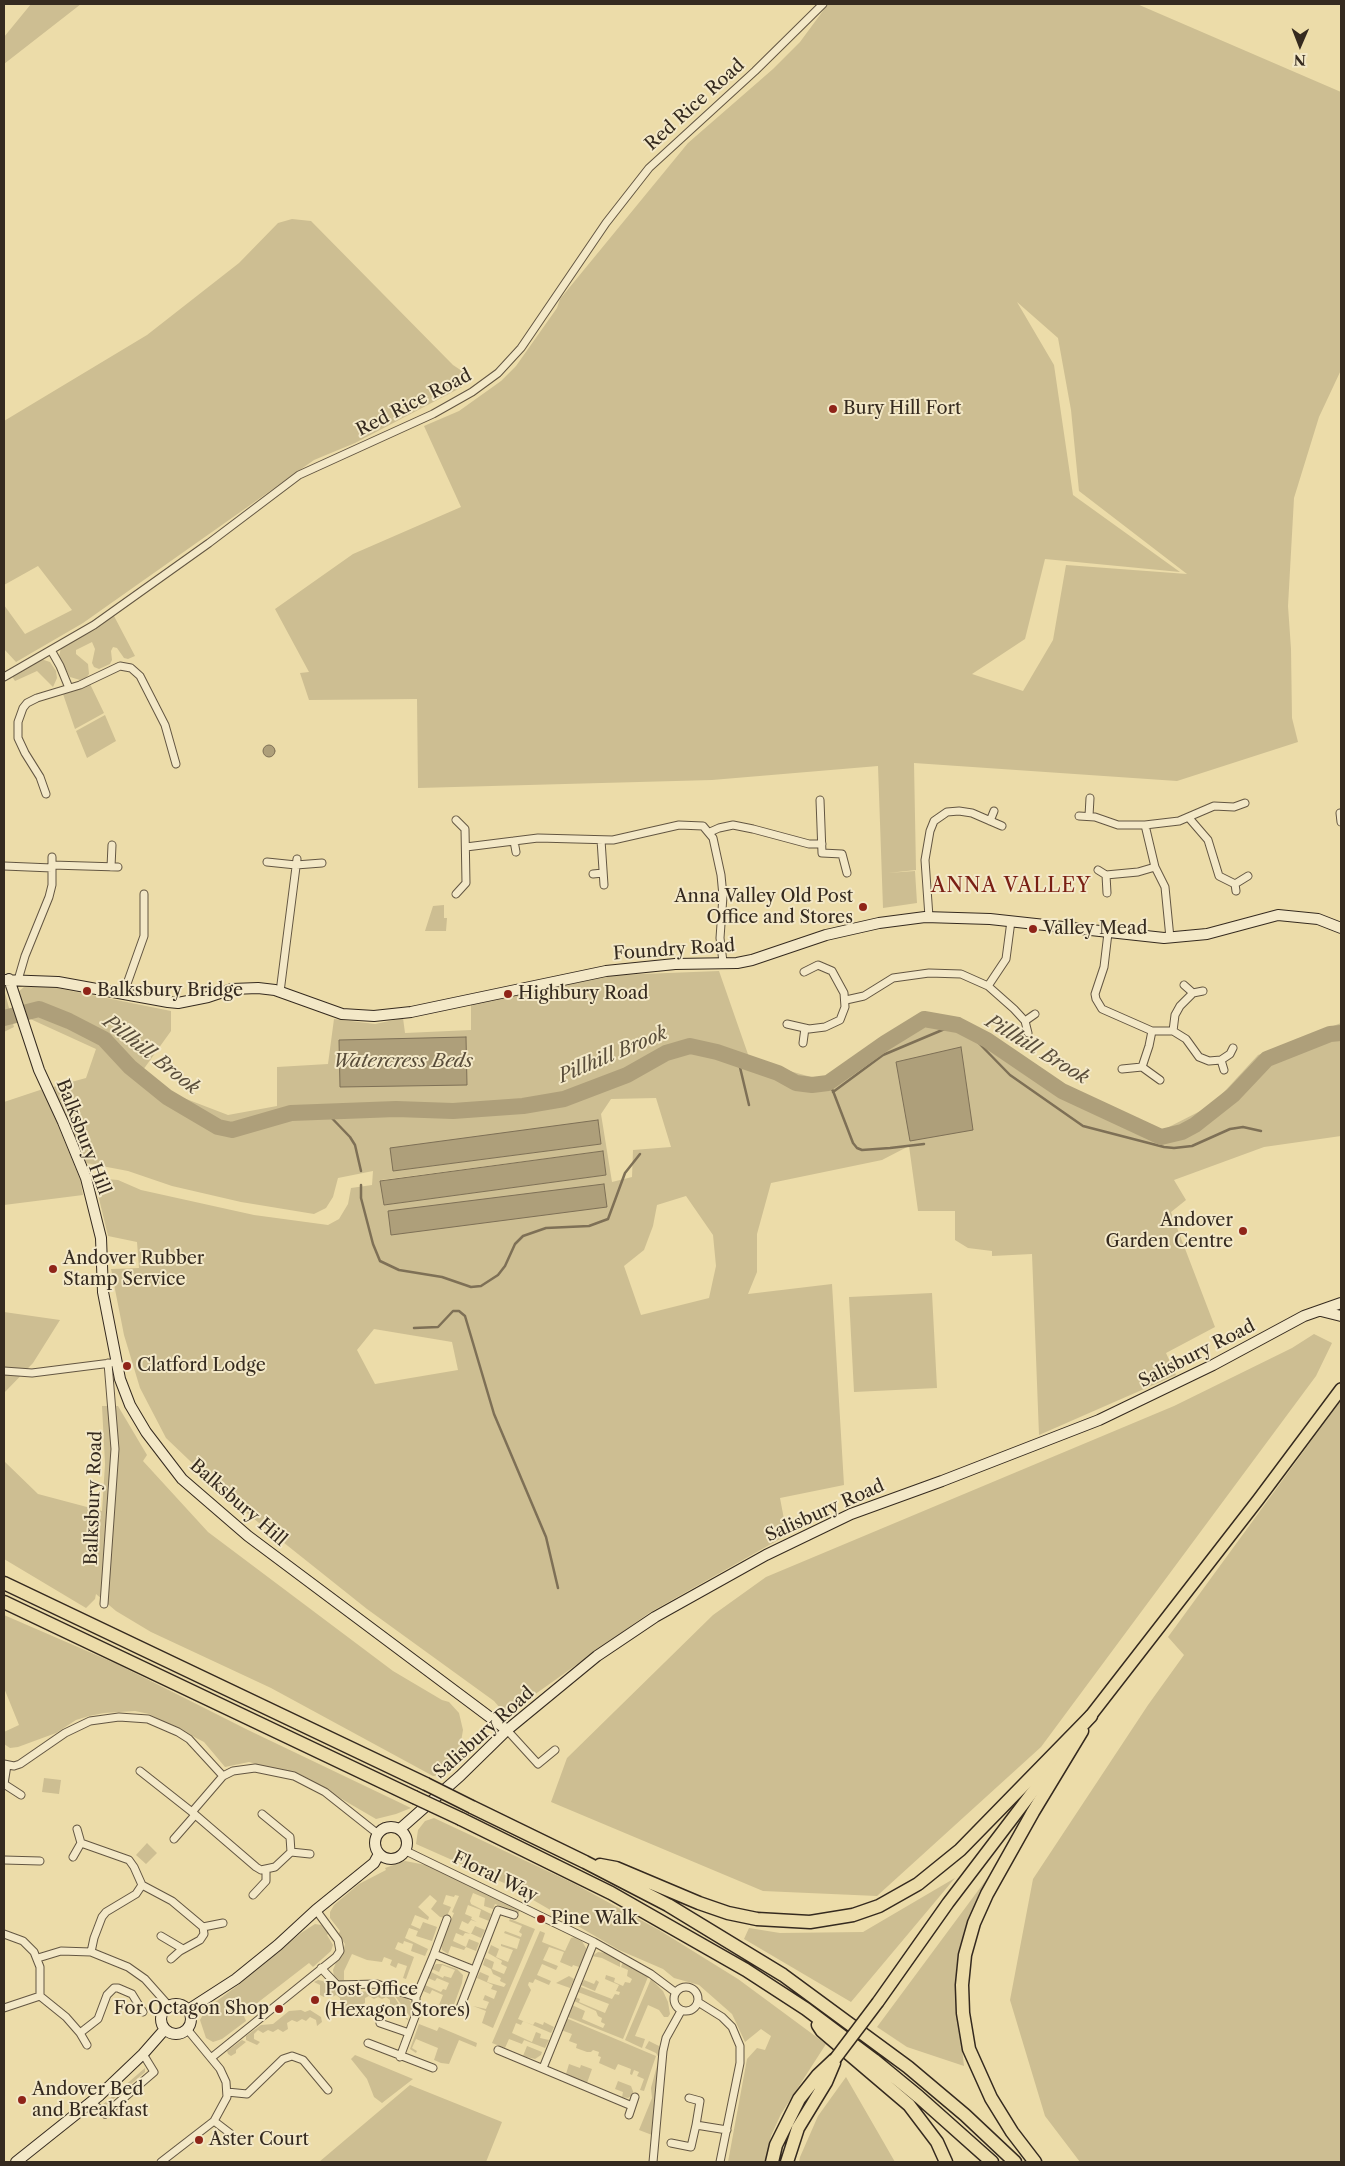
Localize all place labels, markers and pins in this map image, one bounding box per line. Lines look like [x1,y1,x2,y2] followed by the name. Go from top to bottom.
[843,398,961,420] place label: Bury Hill Fort
[827,403,839,415] marker: Bury Hill Fort
[674,886,853,929] place label: Anna Valley Old Post Office and Stores
[857,901,869,913] marker: Anna Valley Old Post Office and Stores
[1043,918,1147,940] place label: Valley Mead
[1027,923,1039,935] marker: Valley Mead
[97,980,243,1002] place label: Balksbury Bridge
[518,983,649,1005] place label: Highbury Road
[81,985,93,997] marker: Balksbury Bridge
[502,988,514,1000] marker: Highbury Road
[1106,1210,1233,1252] place label: Andover Garden Centre
[1237,1225,1249,1237] marker: Andover Garden Centre
[63,1248,204,1290] place label: Andover Rubber Stamp Service
[47,1263,59,1275] marker: Andover Rubber Stamp Service
[137,1355,266,1377] place label: Clatford Lodge
[121,1360,133,1372] marker: Clatford Lodge
[551,1908,638,1930] place label: Pine Walk
[535,1913,547,1925] marker: Pine Walk
[325,1979,470,2022] place label: Post Office (Hexagon Stores)
[309,1994,321,2006] marker: Post Office (Hexagon Stores)
[114,1998,269,2020] place label: For Octagon Shop
[273,2003,285,2015] marker: For Octagon Shop
[32,2079,148,2122] place label: Andover Bed and Breakfast
[16,2094,28,2106] marker: Andover Bed and Breakfast
[209,2129,309,2151] place label: Aster Court
[193,2134,205,2146] marker: Aster Court

